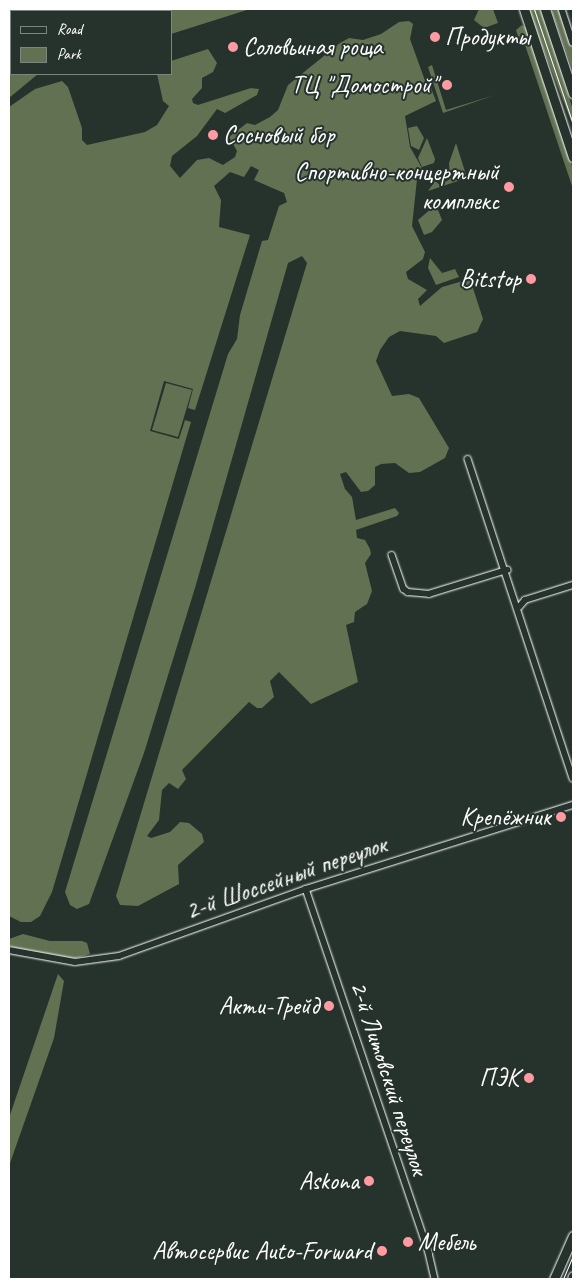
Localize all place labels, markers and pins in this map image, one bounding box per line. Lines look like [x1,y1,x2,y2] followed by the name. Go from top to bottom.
[445,22,530,52] place label: Продукты
[429,31,441,43] marker: Продукты
[243,32,382,62] place label: Соловьиная роща
[227,41,239,53] marker: Соловьиная роща
[291,70,437,100] place label: ТЦ "Домострой"
[441,79,453,91] marker: ТЦ "Домострой"
[223,120,334,150] place label: Сосновый бор
[207,129,219,141] marker: Сосновый бор
[294,158,499,217] place label: Спортивно-концертный комплекс
[503,181,515,193] marker: Спортивно-концертный комплекс
[460,264,521,294] place label: Bitstop
[525,273,537,285] marker: Bitstop
[460,802,551,832] place label: Крепёжник
[555,811,567,823] marker: Крепёжник
[219,991,319,1021] place label: Акти-Трейд
[323,1000,335,1012] marker: Акти-Трейд
[479,1063,519,1093] place label: ПЭК
[523,1072,535,1084] marker: ПЭК
[299,1166,359,1196] place label: Askona
[363,1175,375,1187] marker: Askona
[418,1227,475,1257] place label: Мебель
[152,1236,372,1266] place label: Автосервис Auto-Forward
[402,1236,414,1248] marker: Мебель
[376,1245,388,1257] marker: Автосервис Auto-Forward

